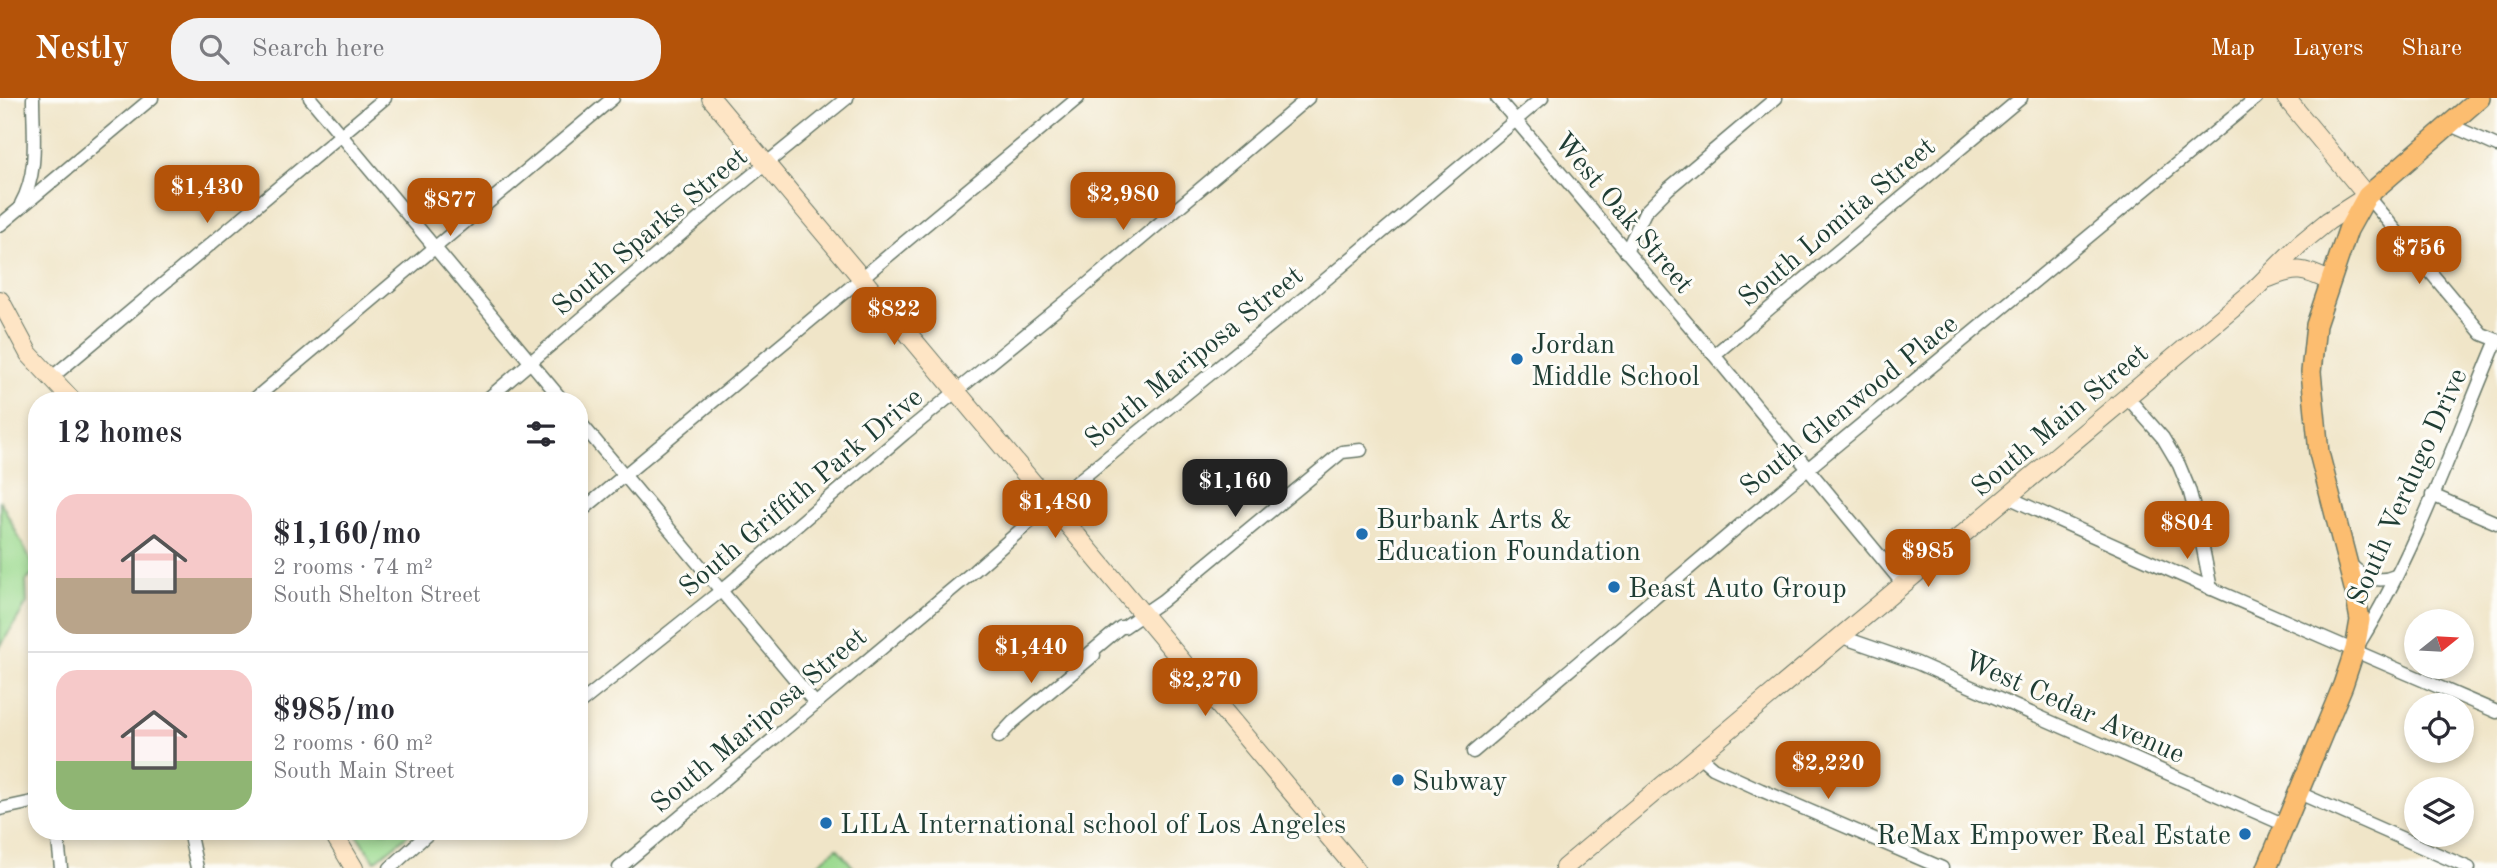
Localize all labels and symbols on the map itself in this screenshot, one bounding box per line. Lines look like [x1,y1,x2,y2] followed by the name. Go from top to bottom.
[1548,128,1698,300] street label: West Oak Street
[1734,133,1942,313] street label: South Lomita Street
[548,143,754,322] street label: South Sparks Street
[150,166,264,225] pin: $1,430
[1066,172,1180,232] pin: $2,980
[409,178,491,238] pin: $877
[2378,226,2460,286] pin: $756
[1080,262,1309,455] street label: South Mariposa Street
[853,288,935,347] pin: $822
[1736,310,1964,502] street label: South Glenwood Place
[1531,332,1700,392] place label: Jordan Middle School
[1967,340,2155,503] street label: South Main Street
[1509,351,1525,367] marker: Jordan Middle School
[2344,365,2474,610] street label: South Verdugo Drive
[675,384,929,603] street label: South Griffith Park Drive
[1178,460,1292,519] pin: $1,160
[998,480,1112,540] pin: $1,480
[2146,502,2228,561] pin: $804
[1376,507,1641,567] place label: Burbank Arts & Education Foundation
[1354,526,1370,542] marker: Burbank Arts & Education Foundation
[1887,530,1969,589] pin: $985
[1628,576,1847,604] place label: Beast Auto Group
[1606,579,1622,595] marker: Beast Auto Group
[2404,609,2474,679] north arrow
[647,623,873,819] street label: South Mariposa Street
[974,626,1088,685] pin: $1,440
[1959,648,2188,770] street label: West Cedar Avenue
[1148,658,1262,718] pin: $2,270
[1771,742,1885,801] pin: $2,220
[1412,769,1507,797] place label: Subway
[1390,772,1406,788] marker: Subway
[840,812,1346,840] place label: LILA International school of Los Angeles
[818,815,834,831] marker: LILA International school of Los Angeles
[1876,823,2231,851] place label: ReMax Empower Real Estate
[2237,826,2253,842] marker: ReMax Empower Real Estate

